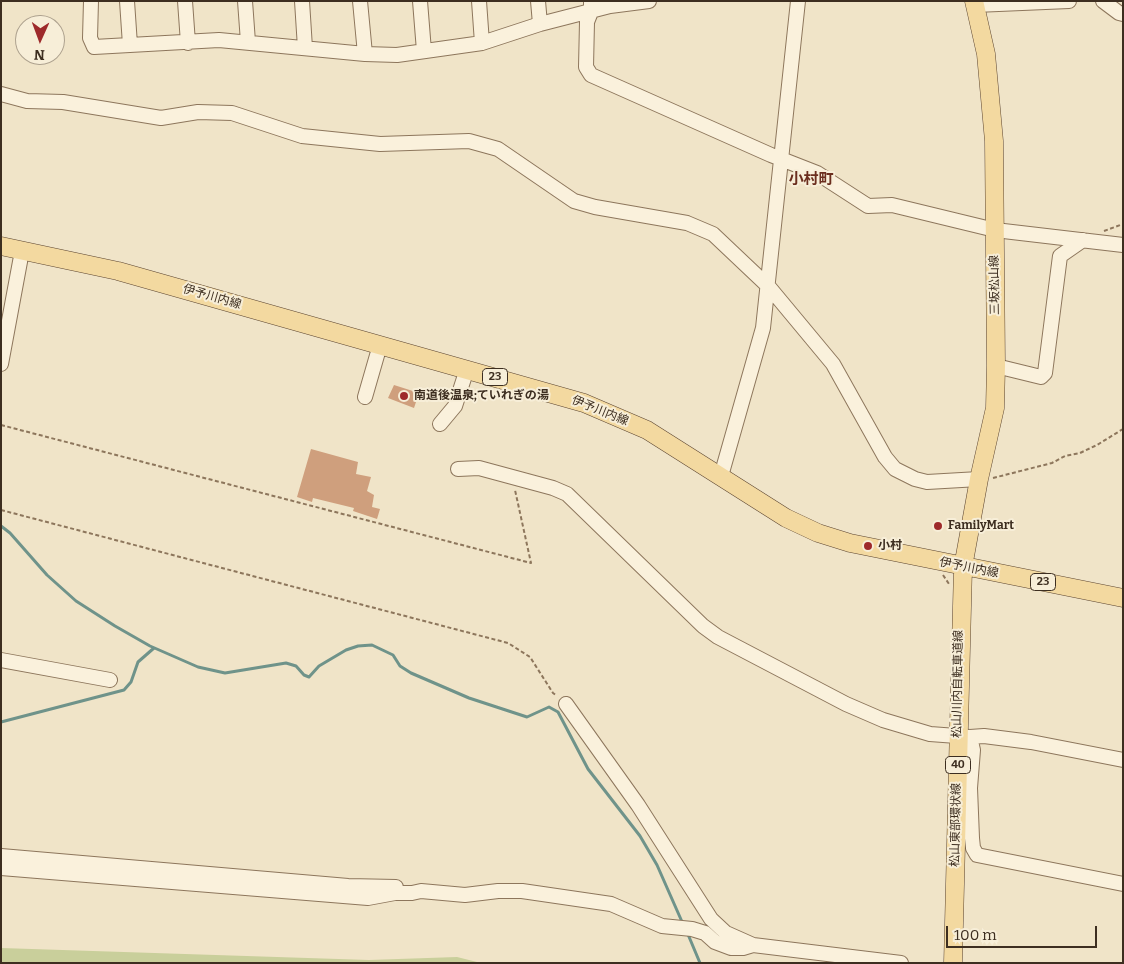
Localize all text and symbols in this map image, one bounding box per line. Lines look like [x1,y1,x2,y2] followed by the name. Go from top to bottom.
[15,15,65,65] north arrow
[34,46,45,63] text: N
[789,171,833,189] district label: 小村町
[987,255,1003,315] street label: 三坂松山線
[181,282,243,312] street label: 伊予川内線
[482,368,508,386] road number: 23
[414,389,549,403] place label: 南道後温泉;ていれぎの湯
[398,390,410,402] marker: 南道後温泉;ていれぎの湯
[569,393,631,429] street label: 伊予川内線
[948,519,1014,533] place label: FamilyMart
[932,520,944,532] marker: FamilyMart
[878,539,902,553] place label: 小村
[862,540,874,552] marker: 小村
[938,555,1000,581] street label: 伊予川内線
[1030,574,1056,590] road number: 23
[950,630,966,738] street label: 松山川内自転車道線
[946,756,970,774] road number: 40
[948,783,964,867] street label: 松山東部環状線
[949,916,1100,948] scale bar
[954,926,997,944] text: 100 m

